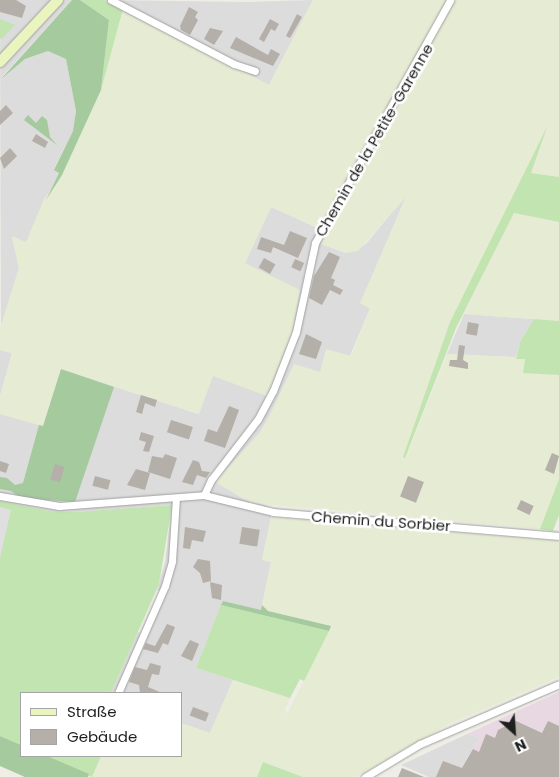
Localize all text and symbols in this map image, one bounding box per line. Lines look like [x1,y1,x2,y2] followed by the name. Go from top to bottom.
[311,40,437,240] street label: Chemin de la Petite-Garenne
[311,507,451,535] street label: Chemin du Sorbier
[20,692,182,757] legend
[67,701,117,722] text: Straße
[489,707,539,757] north arrow
[67,726,137,747] text: Gebäude
[511,734,530,757] text: N

